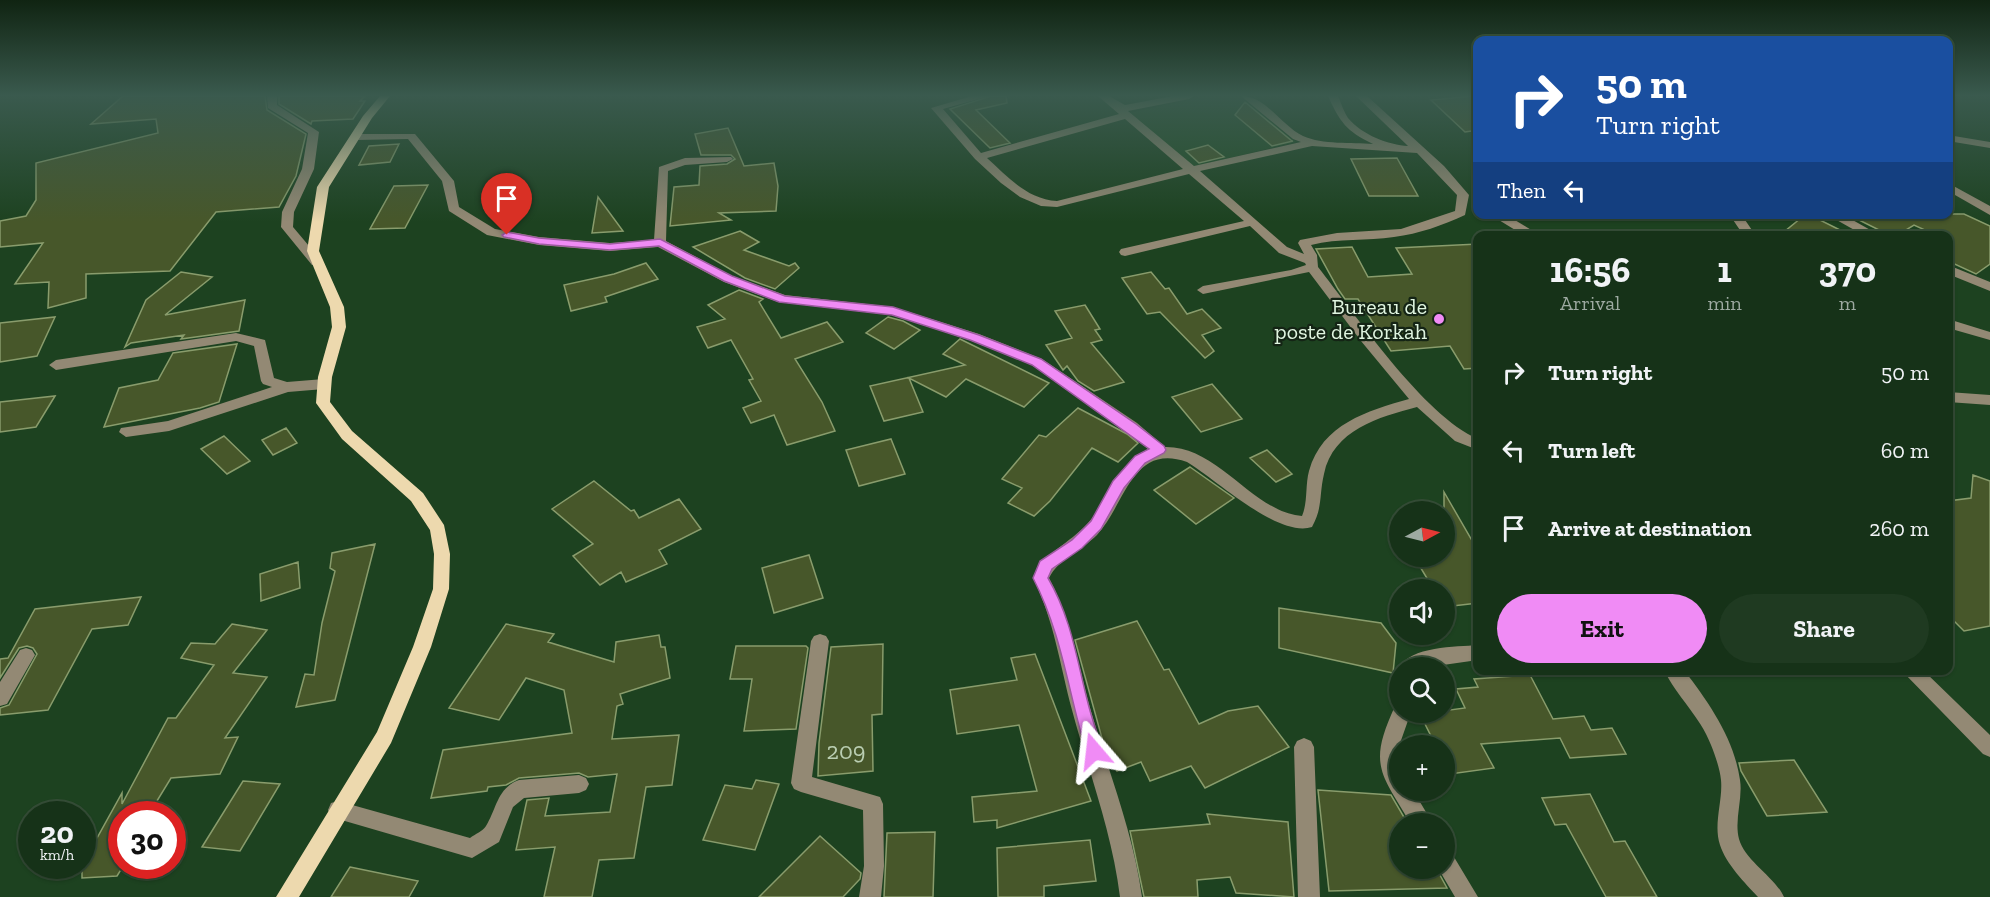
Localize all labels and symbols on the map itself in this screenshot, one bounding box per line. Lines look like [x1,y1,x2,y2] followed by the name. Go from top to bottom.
[481,173,532,235] pin
[1275,293,1428,345] place label: Bureau de poste de Korkah
[1432,312,1446,326] marker: Bureau de poste de Korkah
[1389,501,1455,567] north arrow
[1062,719,1126,783] position arrow
[827,736,865,765] house number: 209
[108,801,186,879] speed limit sign: 30

